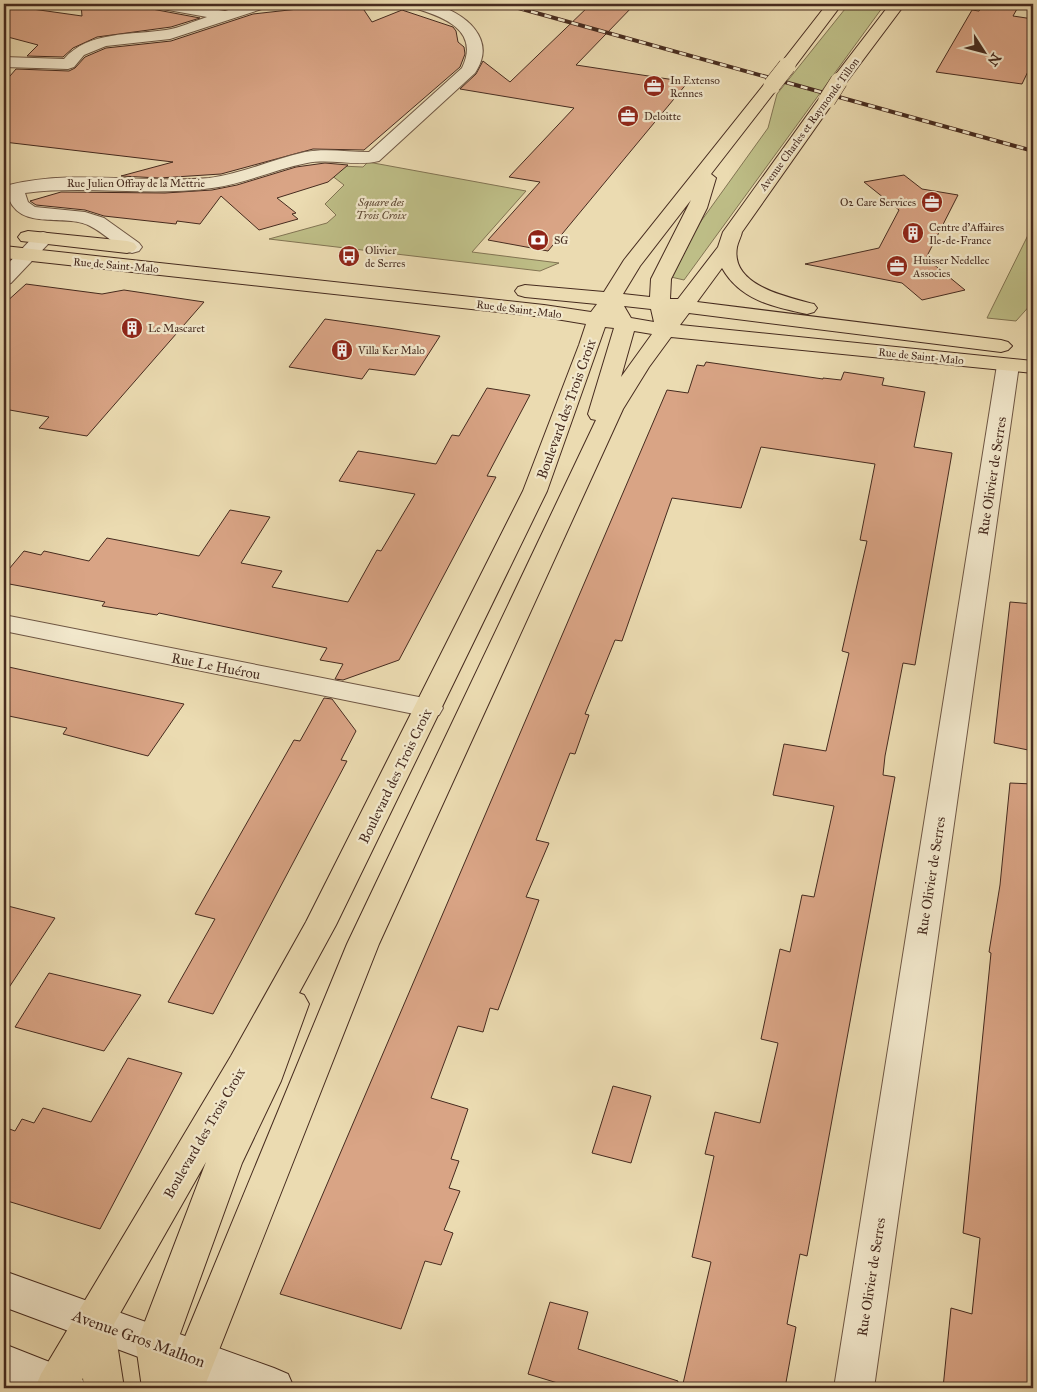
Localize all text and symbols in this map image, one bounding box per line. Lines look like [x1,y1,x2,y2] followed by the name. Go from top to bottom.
[960,28,1010,78] north arrow
[984,50,1004,69] text: N
[756,55,862,194] street label: Avenue Charles et Raymonde Tillon
[642,74,666,98] office icon: In Extenso Rennes
[670,74,720,100] place label: In Extenso Rennes
[616,104,640,128] office icon: Deloitte
[644,110,682,123] place label: Deloitte
[67,177,206,191] street label: Rue Julien Offray de la Mettrie
[920,190,944,214] office icon: O2 Care Services
[356,196,407,222] park label: Square des Trois Croix
[840,196,916,209] place label: O2 Care Services
[901,221,925,245] building icon: Centre d'Affaires Ile-de-France
[929,221,1004,247] place label: Centre d'Affaires Ile-de-France
[526,228,550,252] bank icon: SG
[554,234,568,247] place label: SG
[337,244,361,268] bus stop icon: Olivier de Serres
[365,244,405,270] place label: Olivier de Serres
[885,254,909,278] office icon: Huisser Nedellec Associes
[912,254,990,280] place label: Huisser Nedellec Associes
[73,255,160,276] street label: Rue de Saint-Malo
[476,298,563,321] street label: Rue de Saint-Malo
[120,316,144,340] building icon: Le Mascaret
[148,322,205,335] place label: Le Mascaret
[533,336,600,481] street label: Boulevard des Trois Croix
[330,338,354,362] building icon: Villa Ker Malo
[357,344,425,357] place label: Villa Ker Malo
[878,346,965,367] street label: Rue de Saint-Malo
[975,416,1010,537] street label: Rue Olivier de Serres
[170,650,262,684] street label: Rue Le Huérou
[355,705,436,846] street label: Boulevard des Trois Croix
[914,816,949,937] street label: Rue Olivier de Serres
[160,1064,249,1201] street label: Boulevard des Trois Croix
[854,1217,889,1338] street label: Rue Olivier de Serres
[69,1305,208,1371] street label: Avenue Gros Malhon

